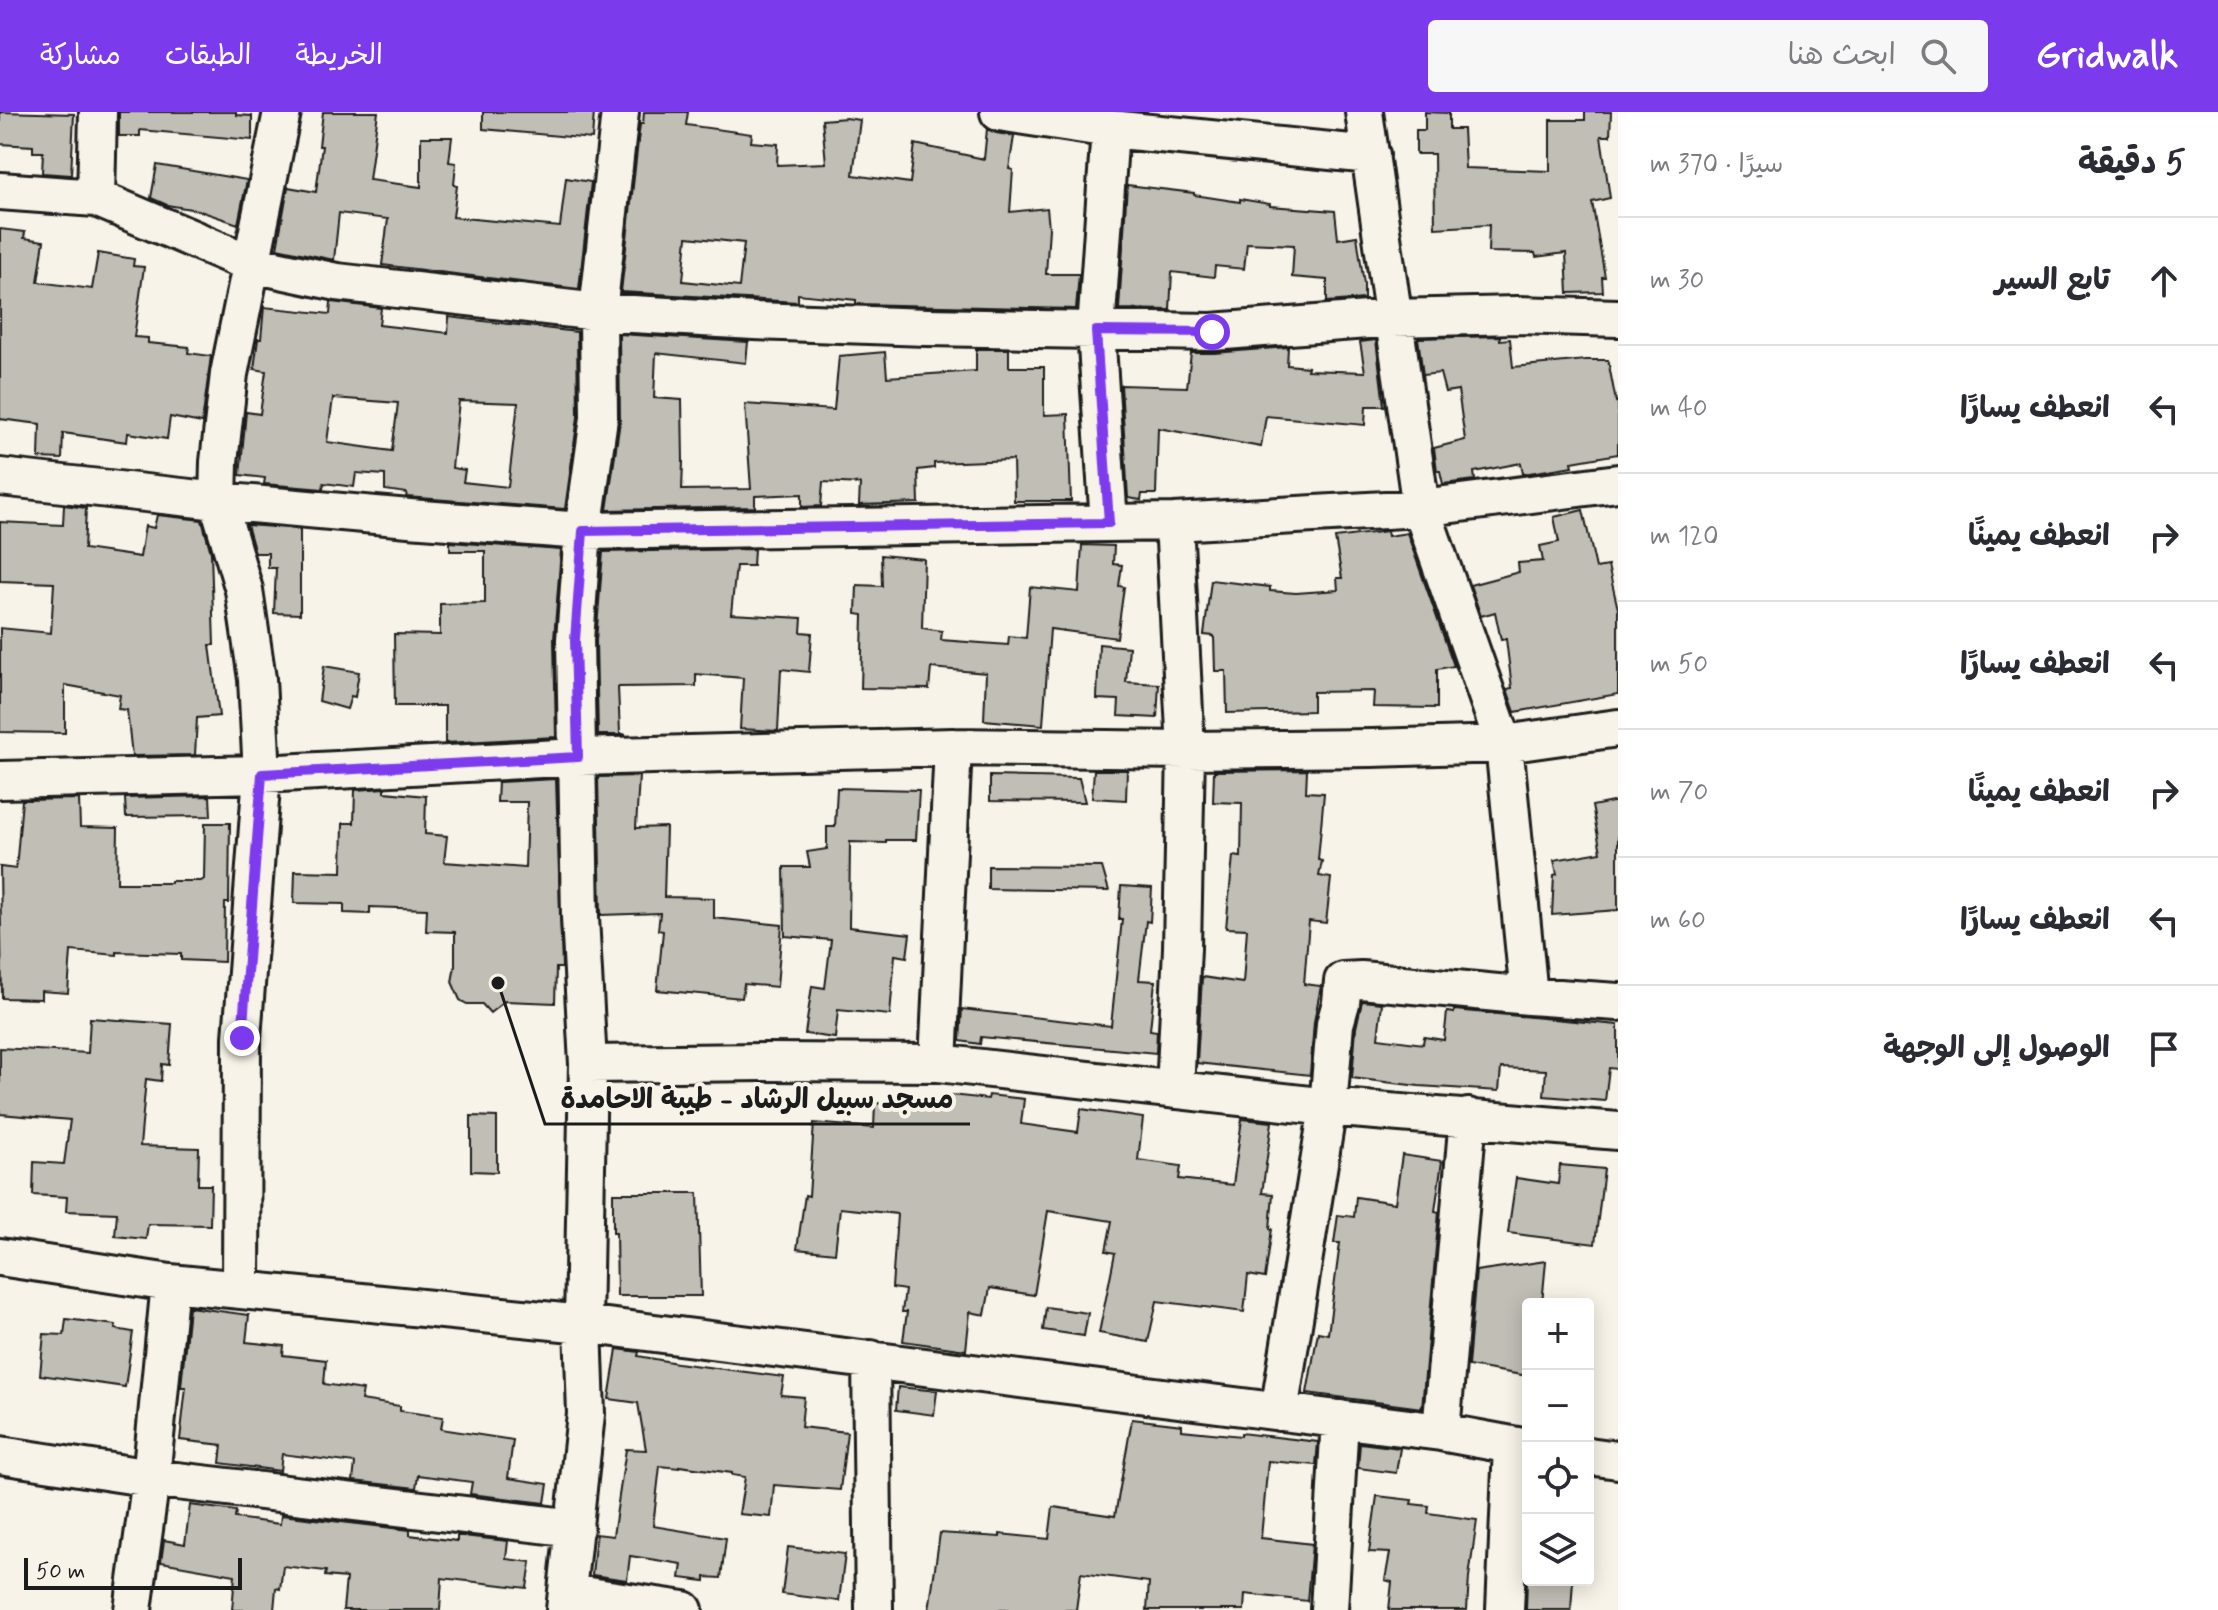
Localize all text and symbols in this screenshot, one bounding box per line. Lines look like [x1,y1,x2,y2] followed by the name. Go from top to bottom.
[1428,20,1988,92] search box
[2036,32,2178,81] text: Gridwalk
[1916,34,1960,78] icon: search
[1787,36,1896,75] text: ابحث هنا
[40,38,121,75] text: مشاركة
[165,38,251,75] text: الطبقات
[295,38,383,75] text: الخريطة
[2078,141,2186,186] text: 5 دقيقة
[1650,148,1783,182] text: سيرًا · 370 m
[2142,259,2186,303] icon: ahead
[1995,261,2110,300] text: تابع السير
[1650,264,1704,298] text: 30 m
[1194,314,1230,350] route start
[2142,387,2186,431] icon: left
[1960,389,2110,428] text: انعطف يسارًا
[1650,392,1708,426] text: 40 m
[2142,515,2186,559] icon: right
[1968,517,2110,556] text: انعطف يمينًا
[1650,520,1719,554] text: 120 m
[2142,643,2186,687] icon: left
[1960,645,2110,684] text: انعطف يسارًا
[1650,648,1708,682] text: 50 m
[2142,771,2186,815] icon: right
[1968,773,2110,812] text: انعطف يمينًا
[1650,776,1708,810] text: 70 m
[2142,899,2186,943] icon: left
[1960,901,2110,940] text: انعطف يسارًا
[1650,904,1706,938] text: 60 m
[224,1020,260,1056] route end
[2142,1027,2186,1071] icon: arrive
[1883,1029,2110,1068] text: الوصول إلى الوجهة
[545,1072,970,1124] callout: مسجد سبيل الرشاد - طيبة الاحامدة
[560,1082,954,1119] text: مسجد سبيل الرشاد - طيبة الاحامدة
[1522,1298,1594,1586] map controls
[1522,1298,1594,1370] button: +
[1522,1370,1594,1442] button: −
[1522,1442,1594,1514] button: locate
[1522,1514,1594,1586] button: layers
[24,1554,242,1590] scale bar
[36,1558,85,1586] text: 50 m

